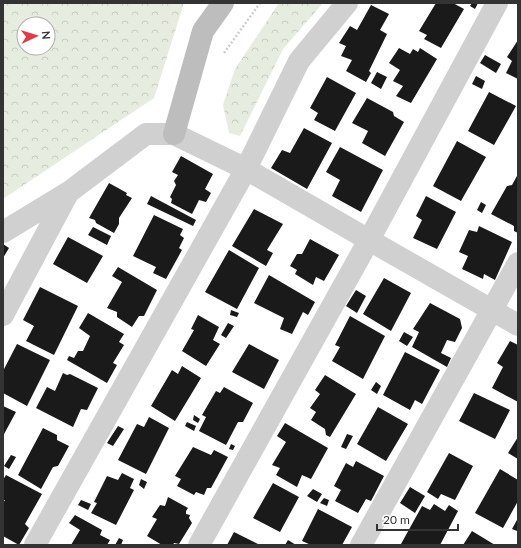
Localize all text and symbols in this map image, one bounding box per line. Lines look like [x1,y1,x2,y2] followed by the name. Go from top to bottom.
[16,16,56,56] north arrow
[40,31,53,40] text: N
[377,506,458,532] scale bar
[383,512,410,527] text: 20 m

